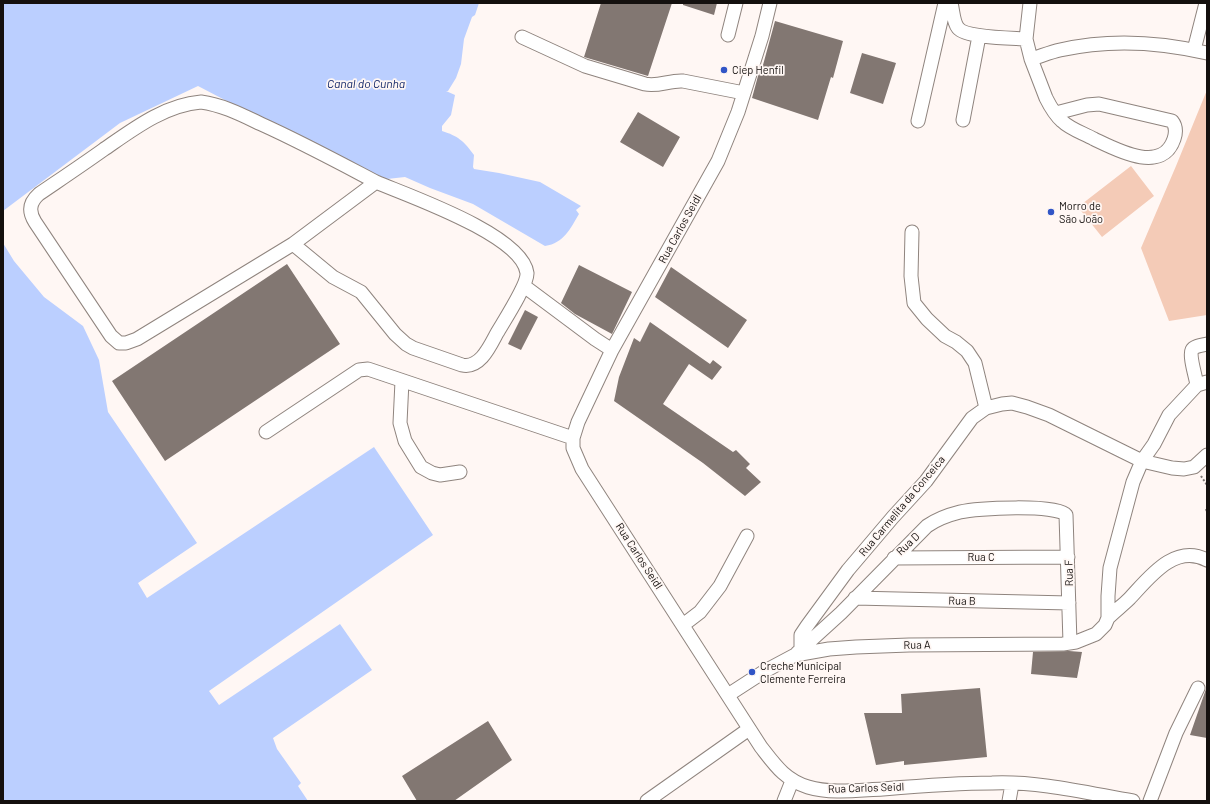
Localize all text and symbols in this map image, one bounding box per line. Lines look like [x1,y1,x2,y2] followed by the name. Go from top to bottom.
[732,63,784,77] place label: Ciep Henfil
[719,65,729,75] marker: Ciep Henfil
[327,77,405,91] water label: Canal do Cunha
[656,192,704,266] street label: Rua Carlos Seidl
[1059,199,1103,225] place label: Morro de São João
[1046,207,1056,217] marker: Morro de São João
[856,453,948,559] street label: Rua Carmelita da Conceica
[613,520,665,592] street label: Rua Carlos Seidl
[894,530,922,558] street label: Rua D
[967,550,995,564] street label: Rua C
[1062,560,1076,586] street label: Rua F
[948,594,976,608] street label: Rua B
[903,638,931,652] street label: Rua A
[760,659,846,685] place label: Creche Municipal Clemente Ferreira
[747,667,757,677] marker: Creche Municipal Clemente Ferreira
[828,780,904,796] street label: Rua Carlos Seidl

